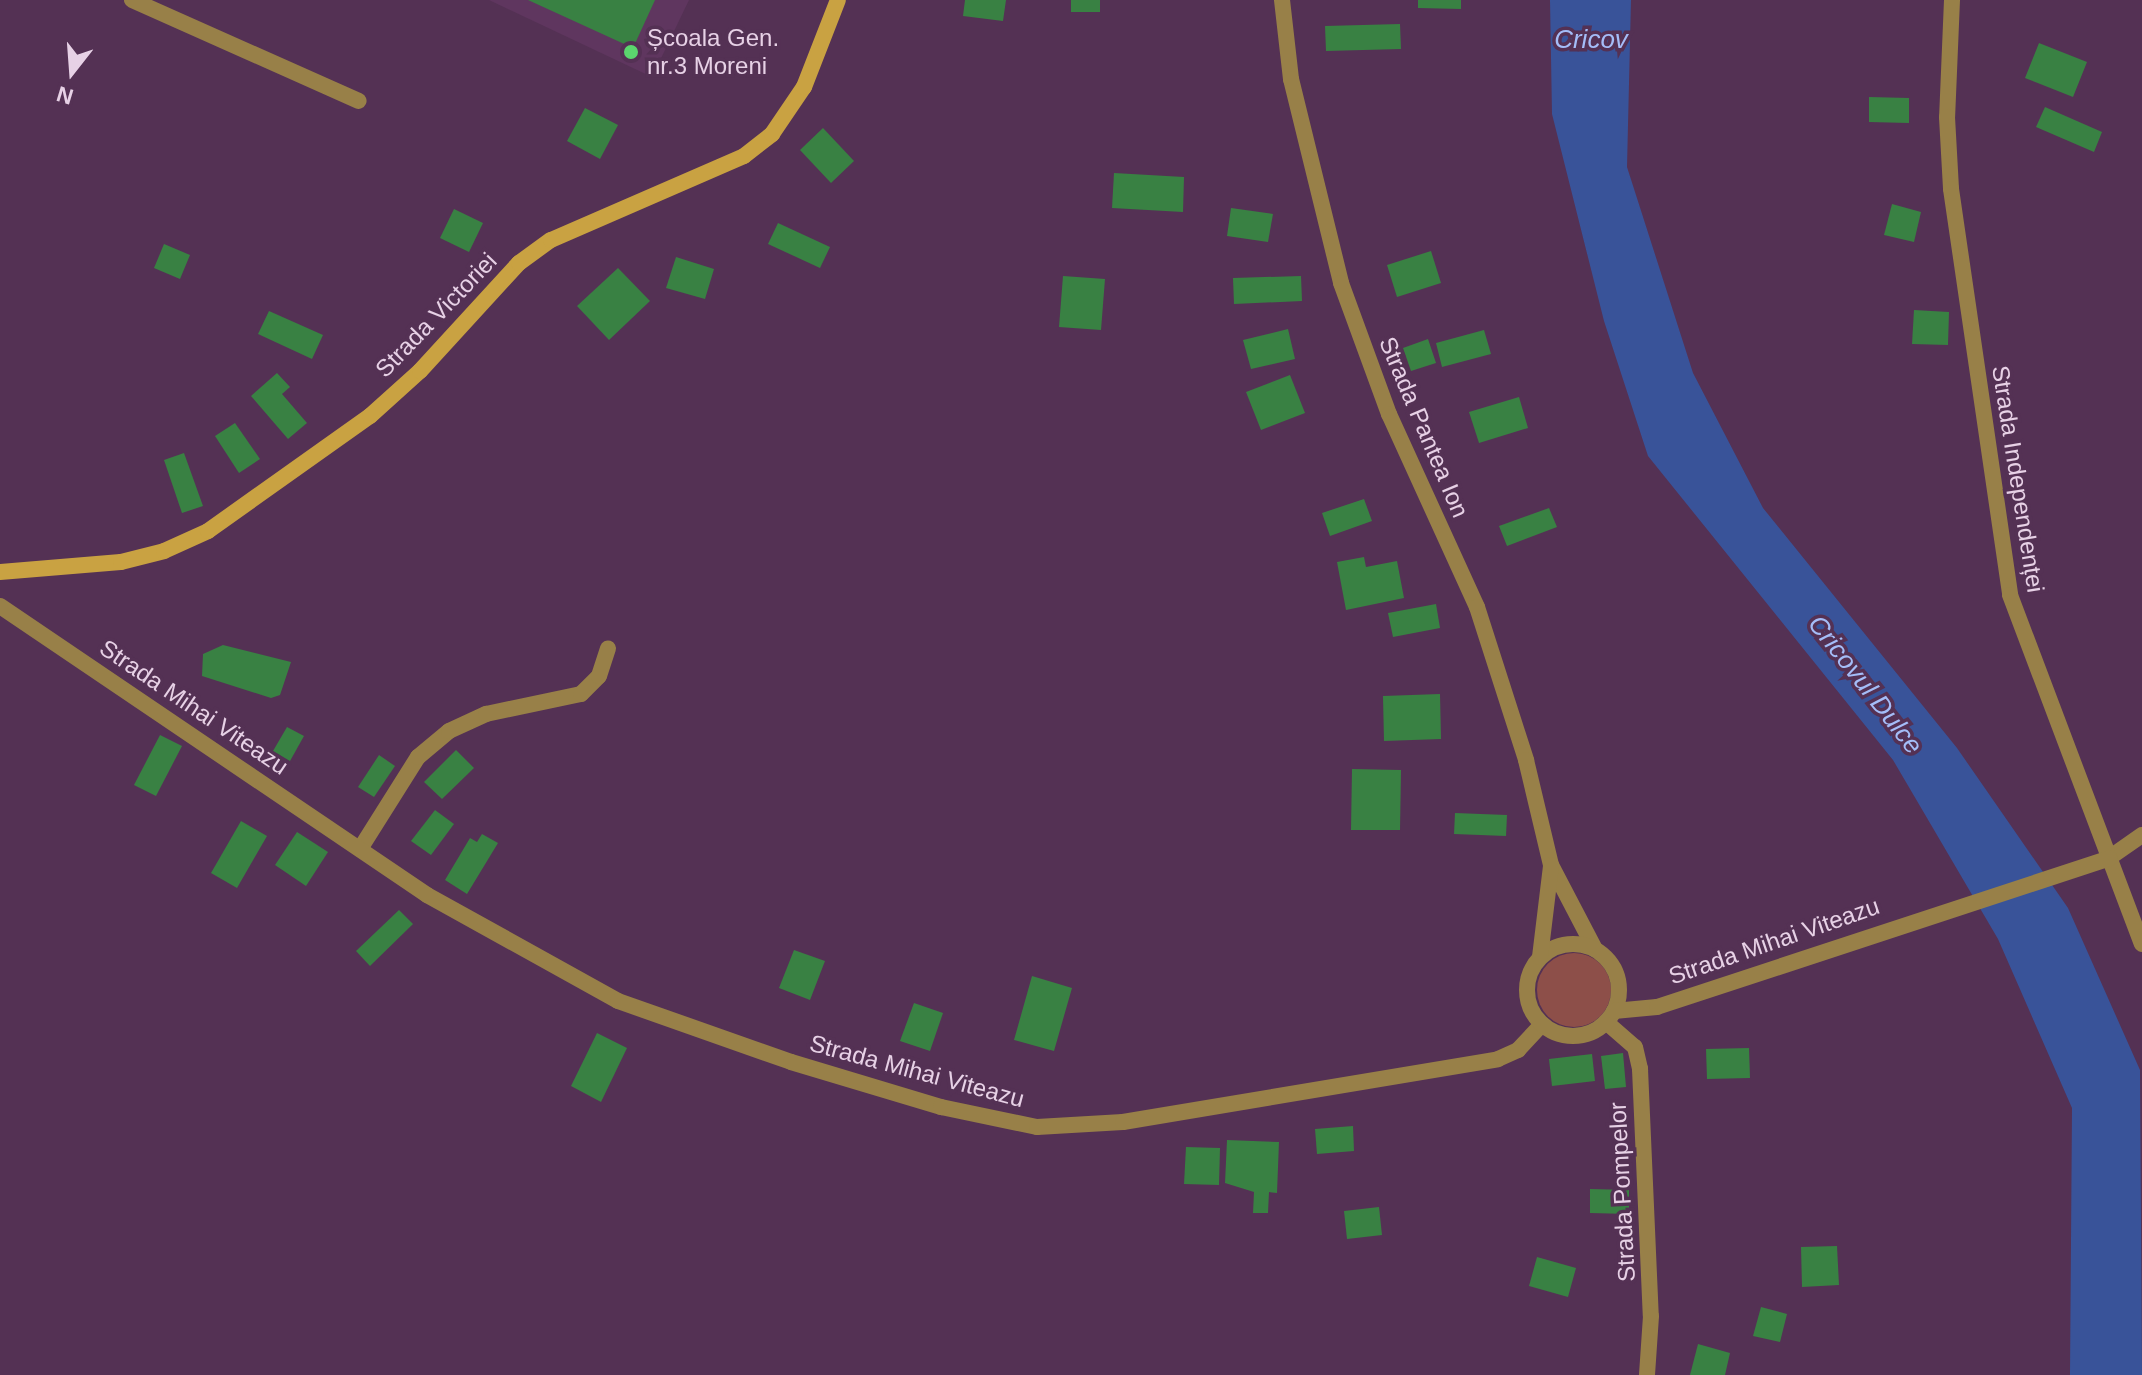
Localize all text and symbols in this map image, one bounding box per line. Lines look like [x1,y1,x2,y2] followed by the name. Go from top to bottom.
[647,24,779,80] place label: Școala Gen. nr.3 Moreni
[1554,24,1628,56] water label: Cricov
[32,32,112,112] north arrow
[622,43,640,61] marker: Școala Gen. nr.3 Moreni
[54,81,76,110] text: N
[369,247,503,383] street label: Strada Victoriei
[1373,332,1475,522] street label: Strada Pantea Ion
[1986,363,2050,595] street label: Strada Independenței
[1801,609,1929,761] water label: Cricovul Dulce
[94,633,294,781] street label: Strada Mihai Viteazu
[1665,891,1883,991] street label: Strada Mihai Viteazu
[807,1028,1027,1114] street label: Strada Mihai Viteazu
[1603,1101,1641,1283] street label: Strada Pompelor

